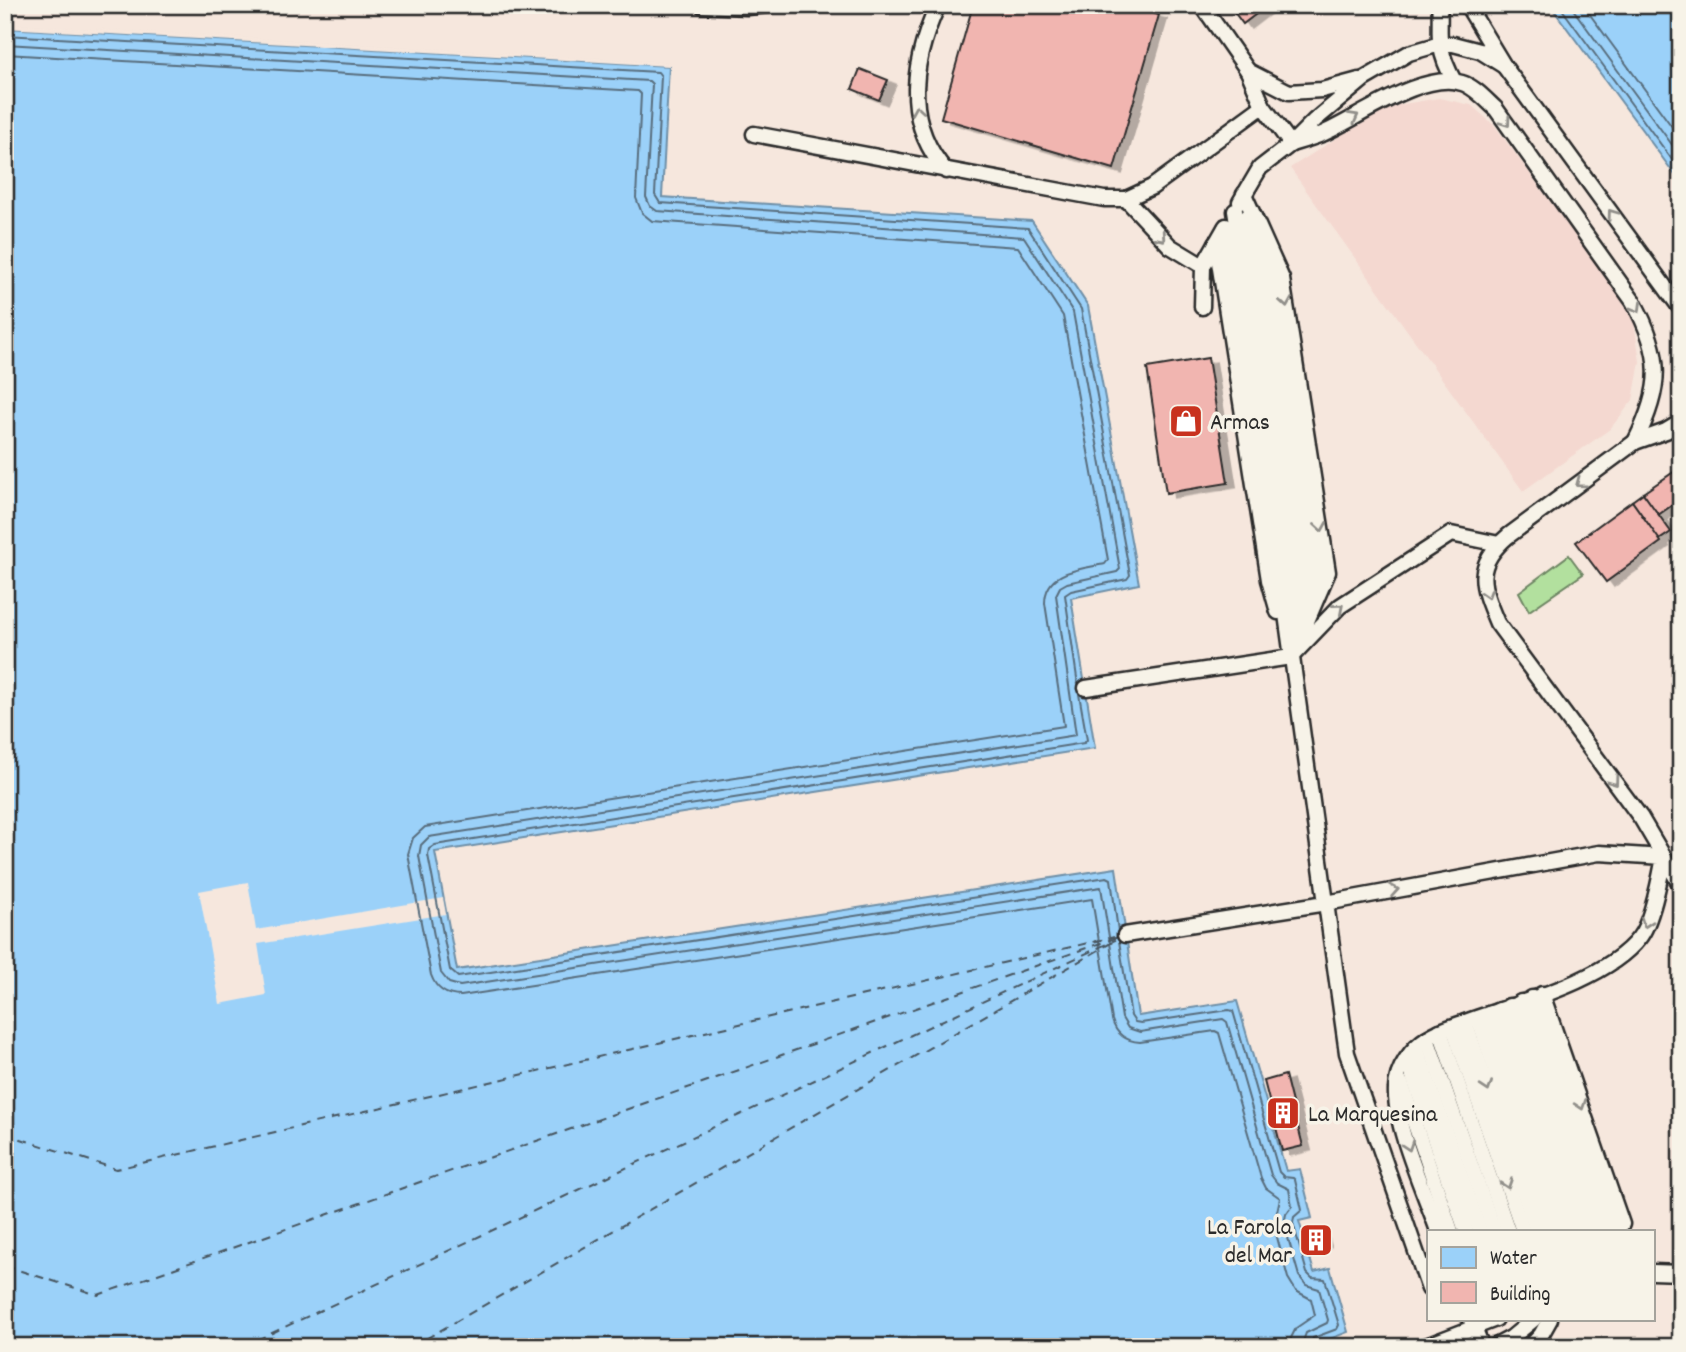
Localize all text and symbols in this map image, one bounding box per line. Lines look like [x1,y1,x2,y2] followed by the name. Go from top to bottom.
[910,104,925,116] one-way arrow
[1346,112,1359,125] one-way arrow
[1497,114,1510,127] one-way arrow
[1608,209,1620,222] one-way arrow
[1153,229,1165,242] one-way arrow
[1278,297,1293,309] one-way arrow
[1629,301,1642,313] one-way arrow
[1167,402,1205,440] shop icon: Armas
[1210,407,1270,441] place label: Armas
[1575,474,1588,487] one-way arrow
[1313,522,1328,533] one-way arrow
[1478,588,1493,600] one-way arrow
[1331,604,1344,616] one-way arrow
[1606,773,1618,786] one-way arrow
[1388,883,1399,898] one-way arrow
[1640,916,1654,928] one-way arrow
[1479,1080,1493,1092] one-way arrow
[1264,1094,1302,1132] building icon: La Marquesina
[1573,1098,1587,1110] one-way arrow
[1308,1099,1438,1133] place label: La Marquesina
[1400,1139,1414,1152] one-way arrow
[1499,1178,1513,1190] one-way arrow
[1207,1212,1293,1274] place label: La Farola del Mar
[1297,1221,1335,1259] building icon: La Farola del Mar
[1427,1230,1654,1320] legend
[1490,1245,1537,1275] text: Water
[1490,1281,1550,1311] text: Building

